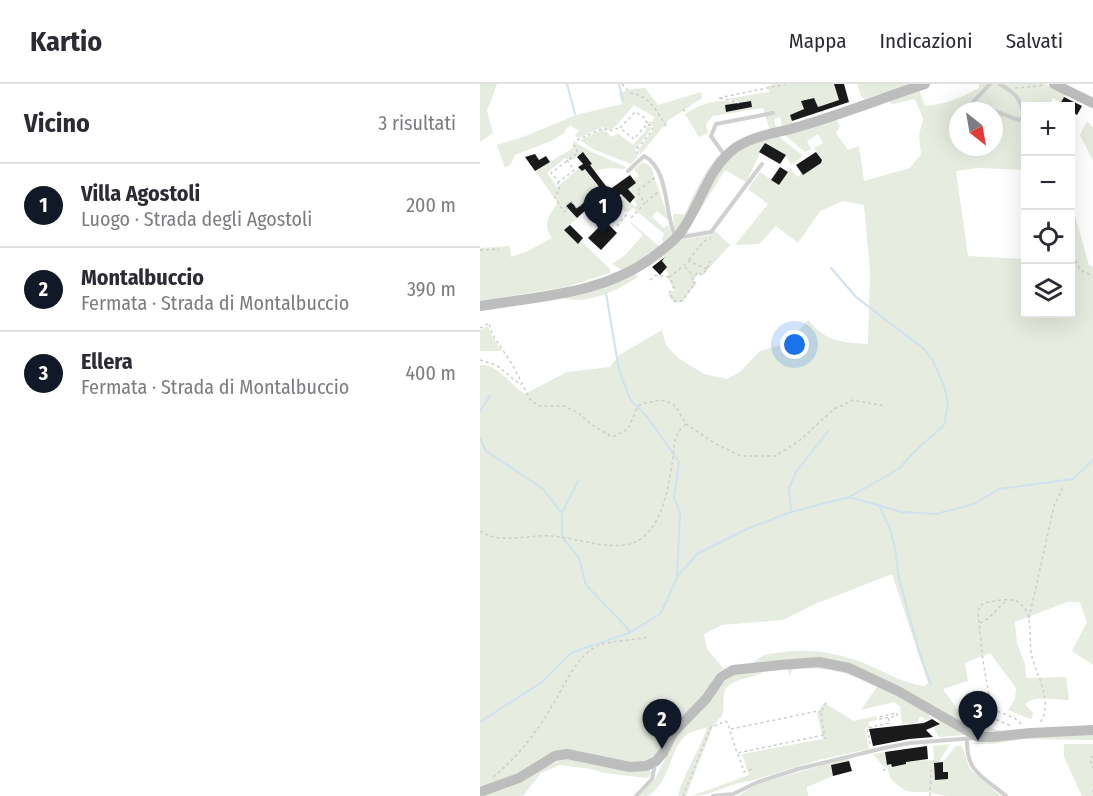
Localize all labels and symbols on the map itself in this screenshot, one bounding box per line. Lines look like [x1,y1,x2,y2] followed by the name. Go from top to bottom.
[949,102,1003,156] north arrow
[584,186,622,236] pin: 1
[780,330,809,359] your location
[958,692,998,741] pin: 3
[642,700,681,749] pin: 2

